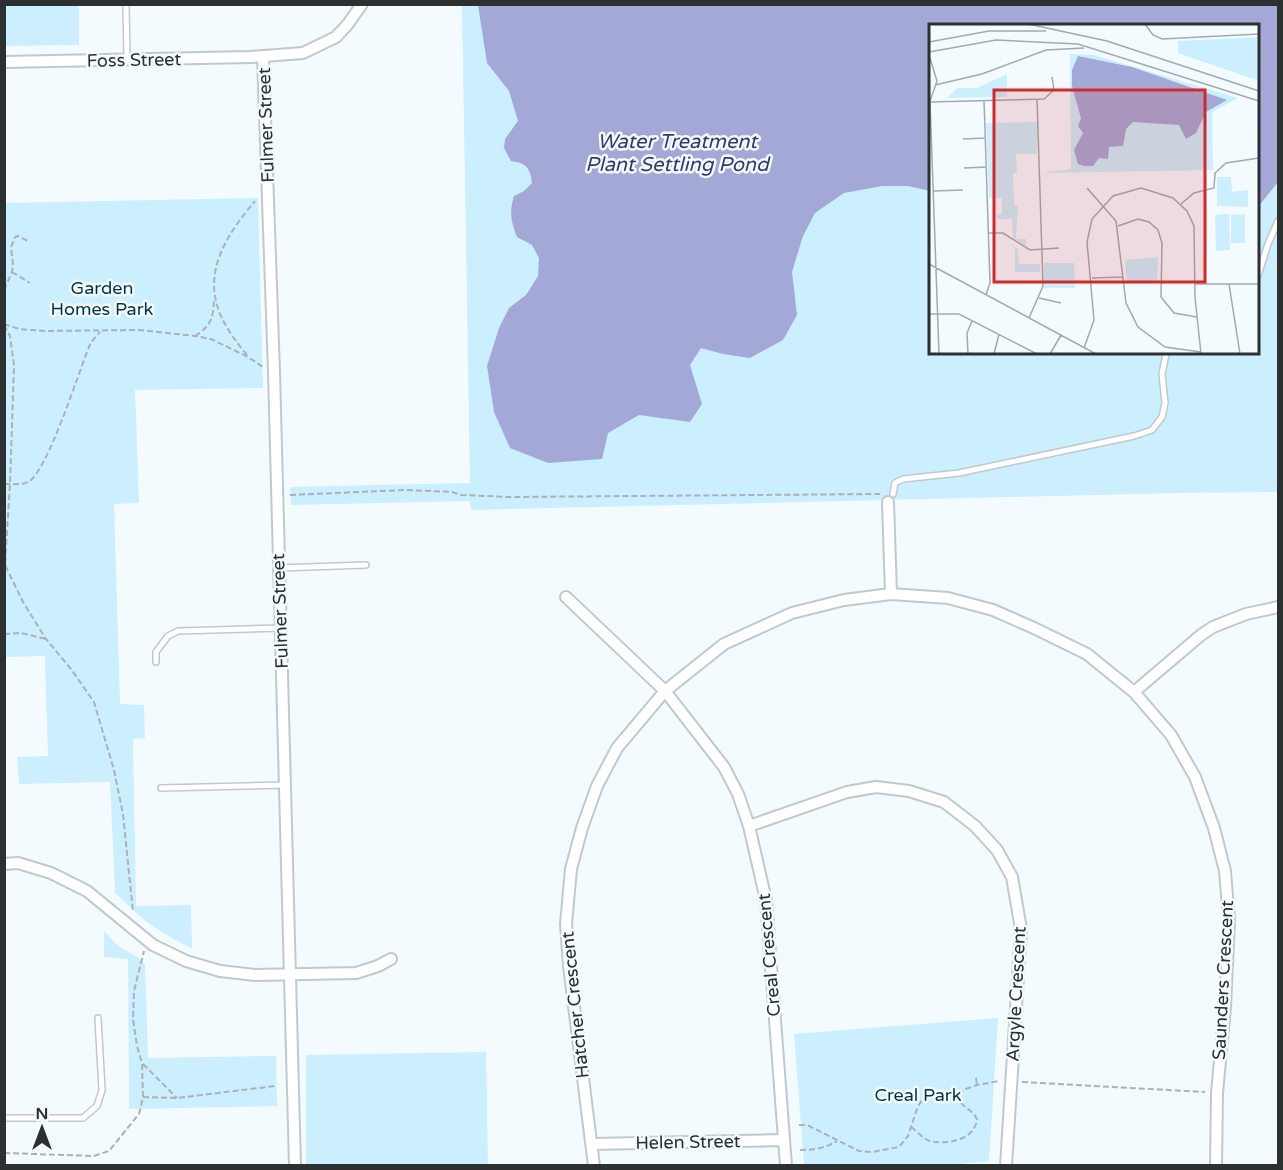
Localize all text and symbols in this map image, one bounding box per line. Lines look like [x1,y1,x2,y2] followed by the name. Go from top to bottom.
[929,24,1259,354] inset map
[87,48,182,72] street label: Foss Street
[253,67,279,183] street label: Fulmer Street
[585,130,771,177] water label: Water Treatment Plant Settling Pond
[51,277,154,320] park label: Garden Homes Park
[267,553,293,669] street label: Fulmer Street
[753,892,785,1018] street label: Creal Crescent
[1208,899,1238,1060] street label: Saunders Crescent
[1001,926,1031,1062] street label: Argyle Crescent
[556,930,594,1080] street label: Hatcher Crescent
[875,1084,962,1106] park label: Creal Park
[12,1098,72,1158] north arrow
[36,1104,48,1124] text: N
[635,1130,741,1154] street label: Helen Street

